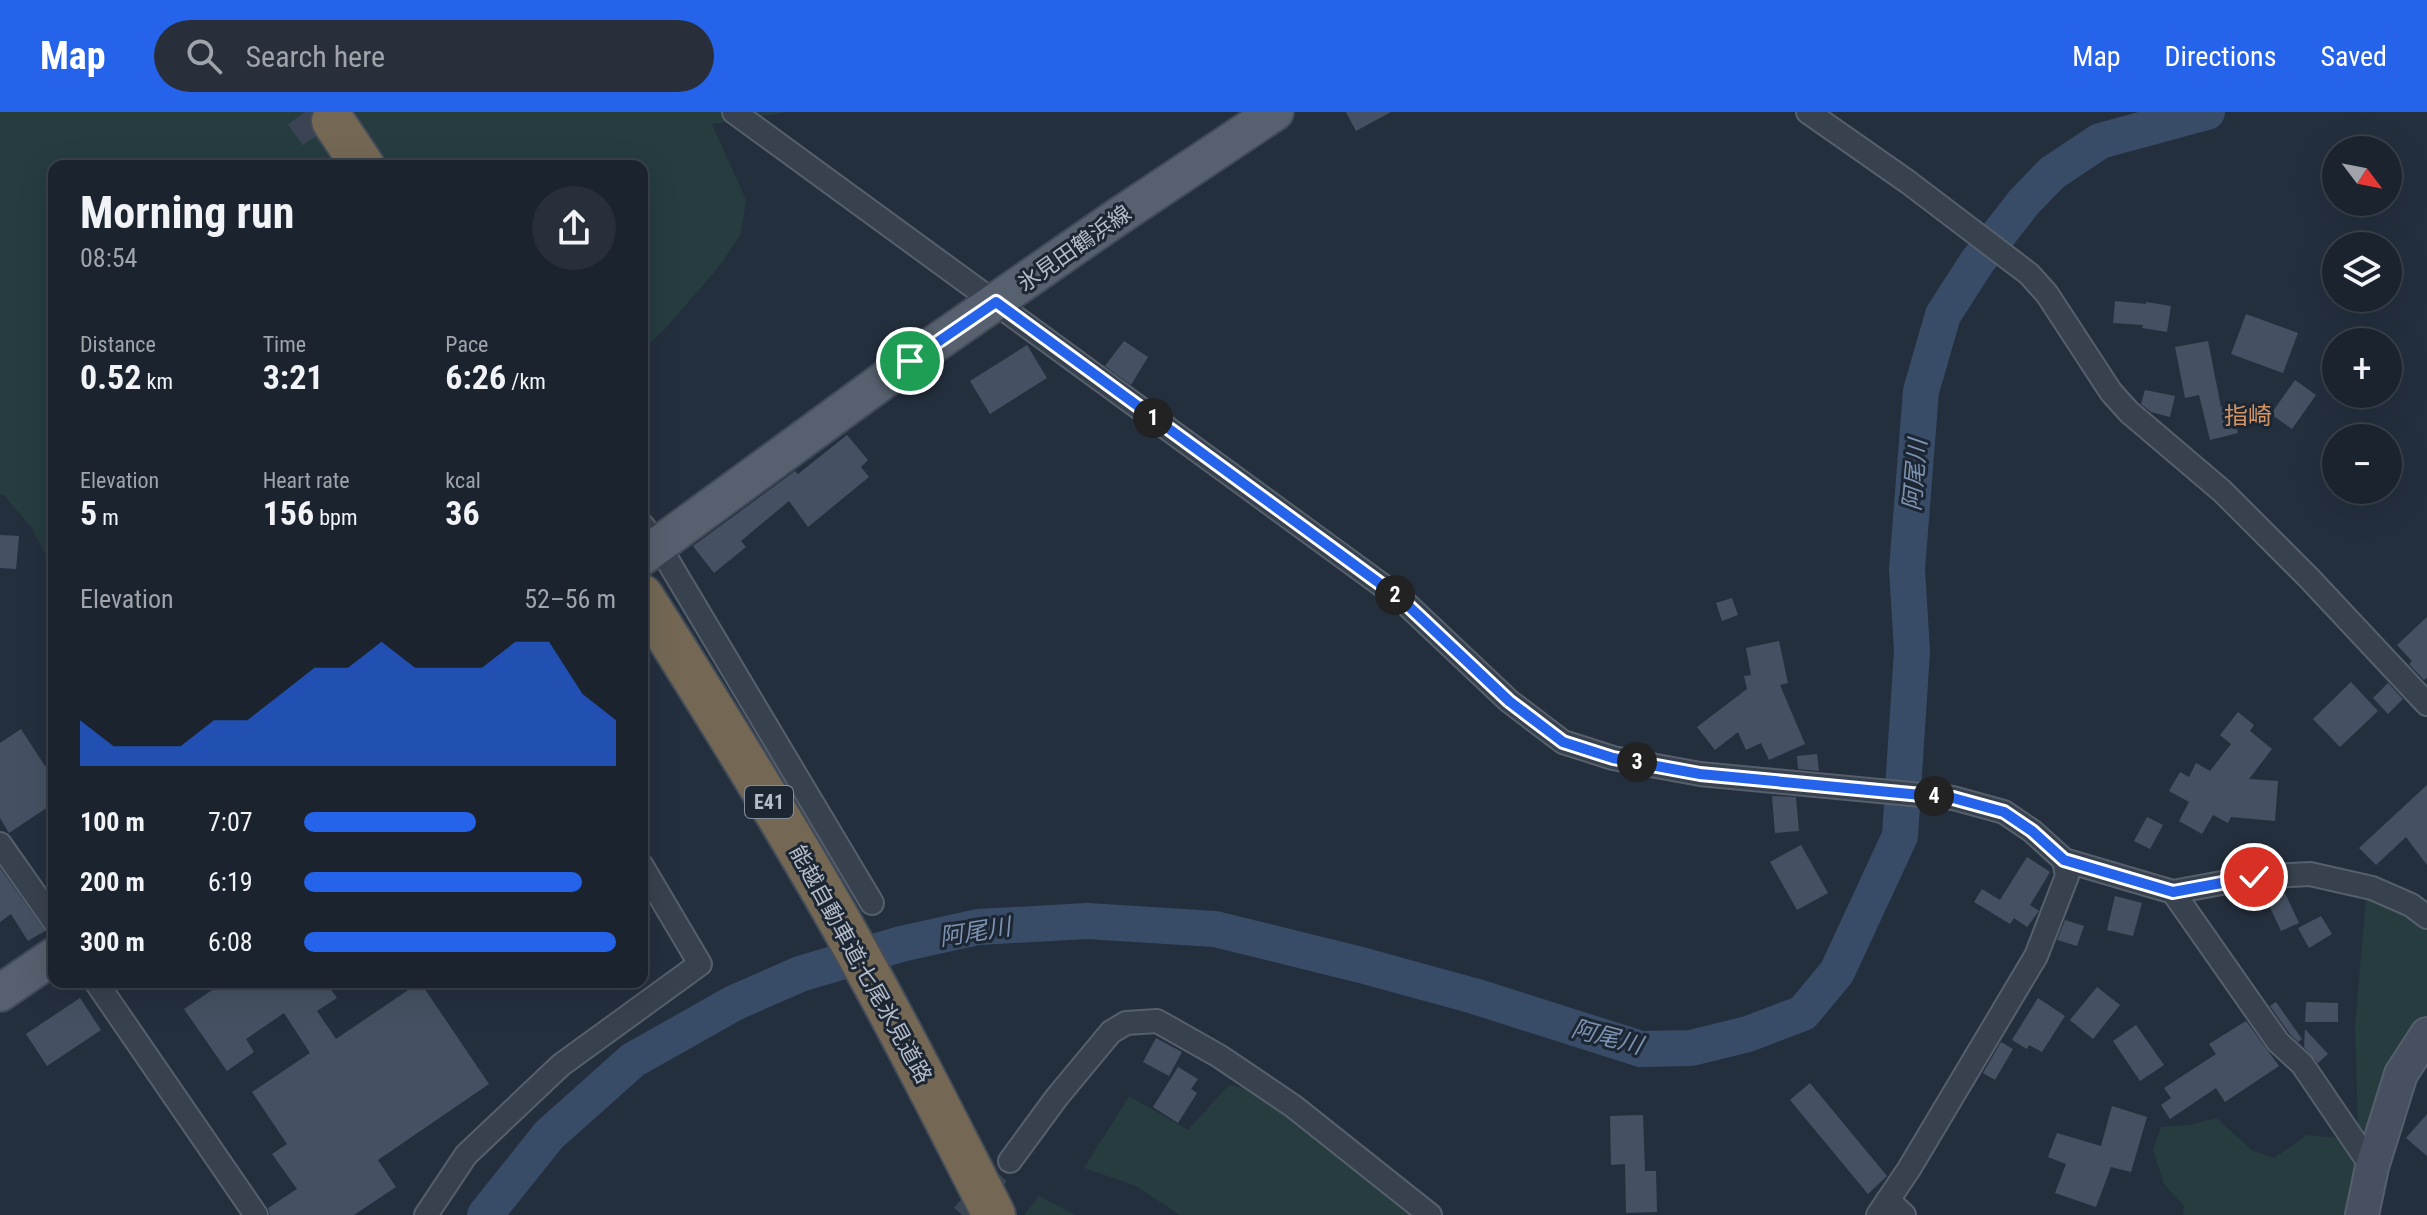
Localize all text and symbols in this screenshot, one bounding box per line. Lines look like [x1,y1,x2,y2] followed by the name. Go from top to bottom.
[154,20,714,92] search box
[40,34,106,78] text: Map
[182,34,226,78] icon: search
[246,39,385,74] text: Search here
[2072,40,2121,73] text: Map
[2165,40,2276,73] text: Directions
[2320,40,2387,73] text: Saved
[2322,136,2402,216] north arrow
[2322,136,2402,504] map controls
[532,186,616,270] button: share
[80,187,294,239] text: Morning run
[1013,200,1136,297] street label: 氷見田鶴浜線
[2322,232,2402,312] button: layers
[80,243,137,273] text: 08:54
[876,327,944,395] pin
[2322,328,2402,408] button: +
[80,332,156,357] text: Distance
[263,332,306,357] text: Time
[445,332,488,357] text: Pace
[888,339,932,383] icon: arrive
[80,357,141,397] text: 0.52
[263,357,324,397] text: 3:21
[445,357,506,397] text: 6:26
[141,369,173,394] text: km
[506,369,546,394] text: /km
[1133,398,1173,438] pin: 1
[2224,402,2272,430] district label: 指崎
[1147,405,1159,430] text: 1
[2322,424,2402,504] button: −
[1898,435,1932,512] water label: 阿尾川
[80,468,159,493] text: Elevation
[263,468,350,493] text: Heart rate
[445,468,481,493] text: kcal
[80,493,97,533] text: 5
[263,493,314,533] text: 156
[445,493,480,533] text: 36
[97,505,119,530] text: m
[314,505,358,530] text: bpm
[1375,575,1415,615] pin: 2
[1389,582,1401,607] text: 2
[80,584,174,614] text: Elevation
[524,584,616,614] text: 52–56 m
[1617,742,1657,782] pin: 3
[1631,749,1643,774] text: 3
[1914,776,1954,816] pin: 4
[1928,783,1940,808] text: 4
[745,786,793,818] road number: E41
[80,807,145,837] text: 100 m
[208,807,253,837] text: 7:07
[785,841,937,1088] street label: 能越自動車道;七尾氷見道路
[2220,843,2288,911] pin
[2232,855,2276,899] icon: check
[80,867,145,897] text: 200 m
[208,867,253,897] text: 6:19
[937,912,1016,951] water label: 阿尾川
[80,927,145,957] text: 300 m
[208,927,253,957] text: 6:08
[1569,1014,1648,1061] water label: 阿尾川

